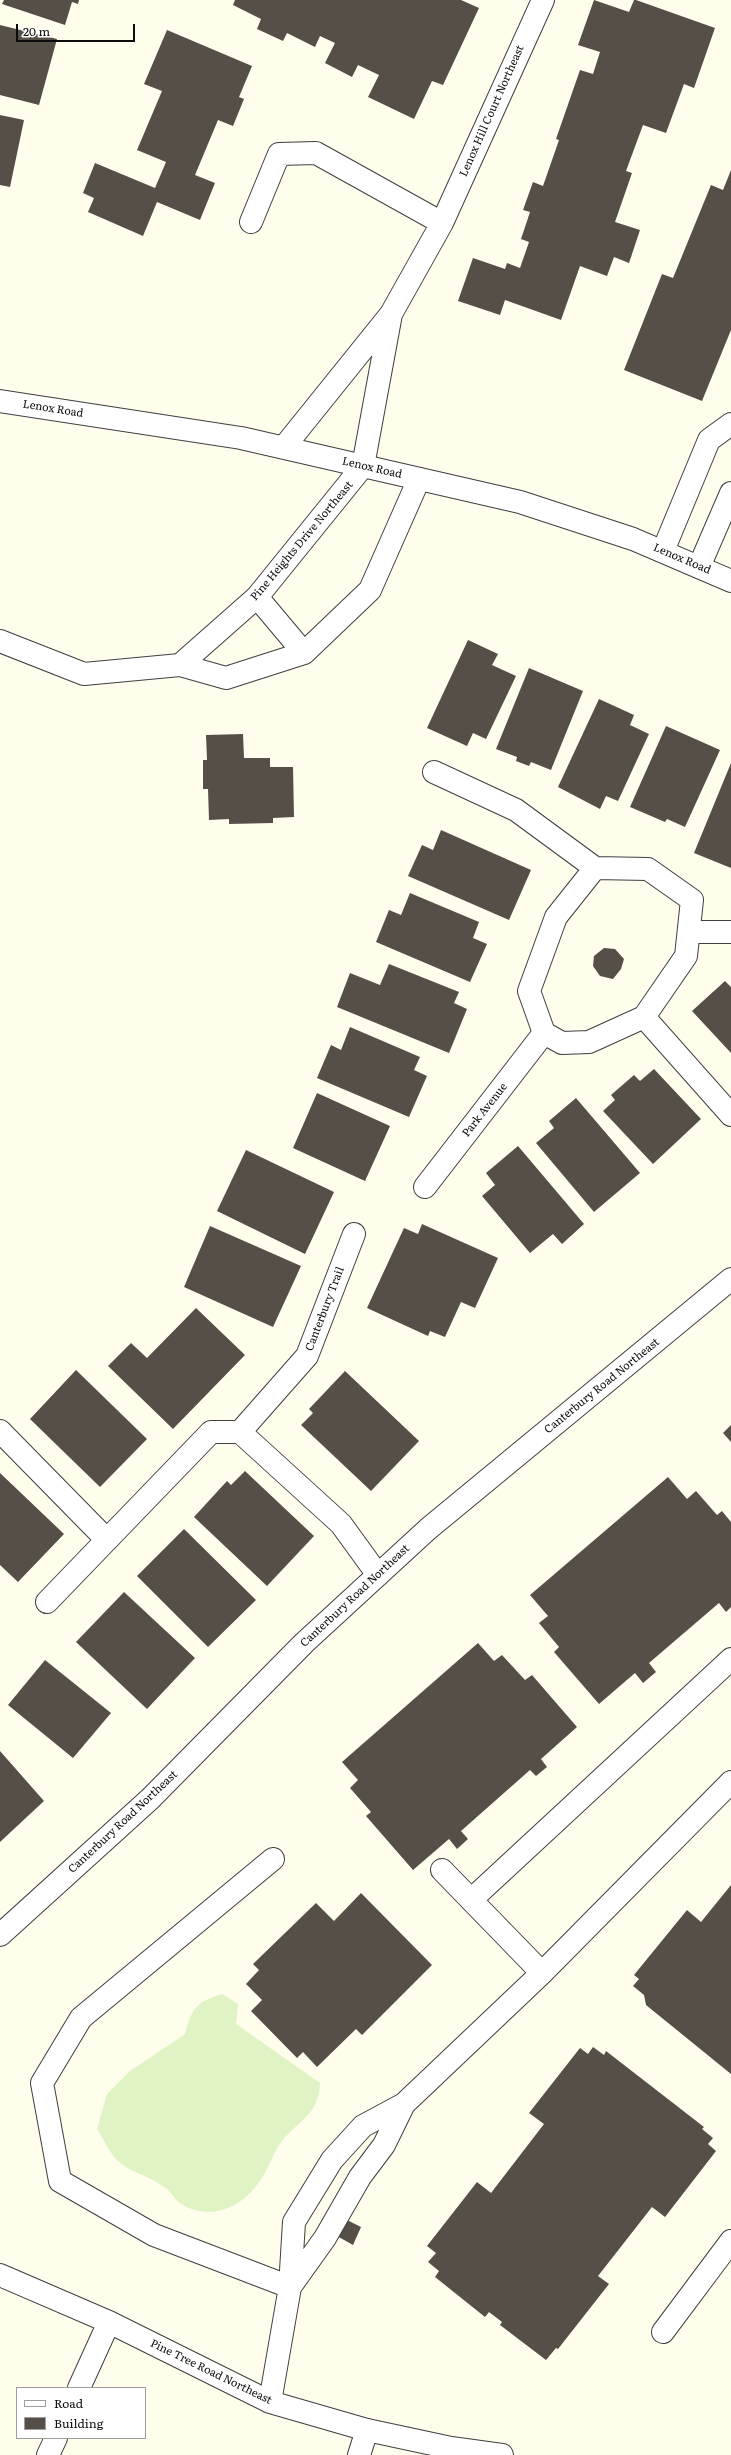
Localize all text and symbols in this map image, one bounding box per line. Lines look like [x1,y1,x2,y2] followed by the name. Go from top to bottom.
[18,16,137,42] scale bar
[23,22,50,40] text: 20 m
[457,43,527,179] street label: Lenox Hill Court Northeast
[22,398,84,420] street label: Lenox Road
[341,455,403,481] street label: Lenox Road
[248,479,356,603] street label: Pine Heights Drive Northeast
[651,541,713,577] street label: Lenox Road
[460,1080,510,1140] street label: Park Avenue
[303,1265,347,1353] street label: Canterbury Trail
[542,1335,662,1437] street label: Canterbury Road Northeast
[298,1542,412,1650] street label: Canterbury Road Northeast
[66,1768,180,1876] street label: Canterbury Road Northeast
[148,2337,274,2407] street label: Pine Tree Road Northeast
[16,2387,146,2439] legend
[54,2394,83,2412] text: Road
[54,2414,103,2432] text: Building

